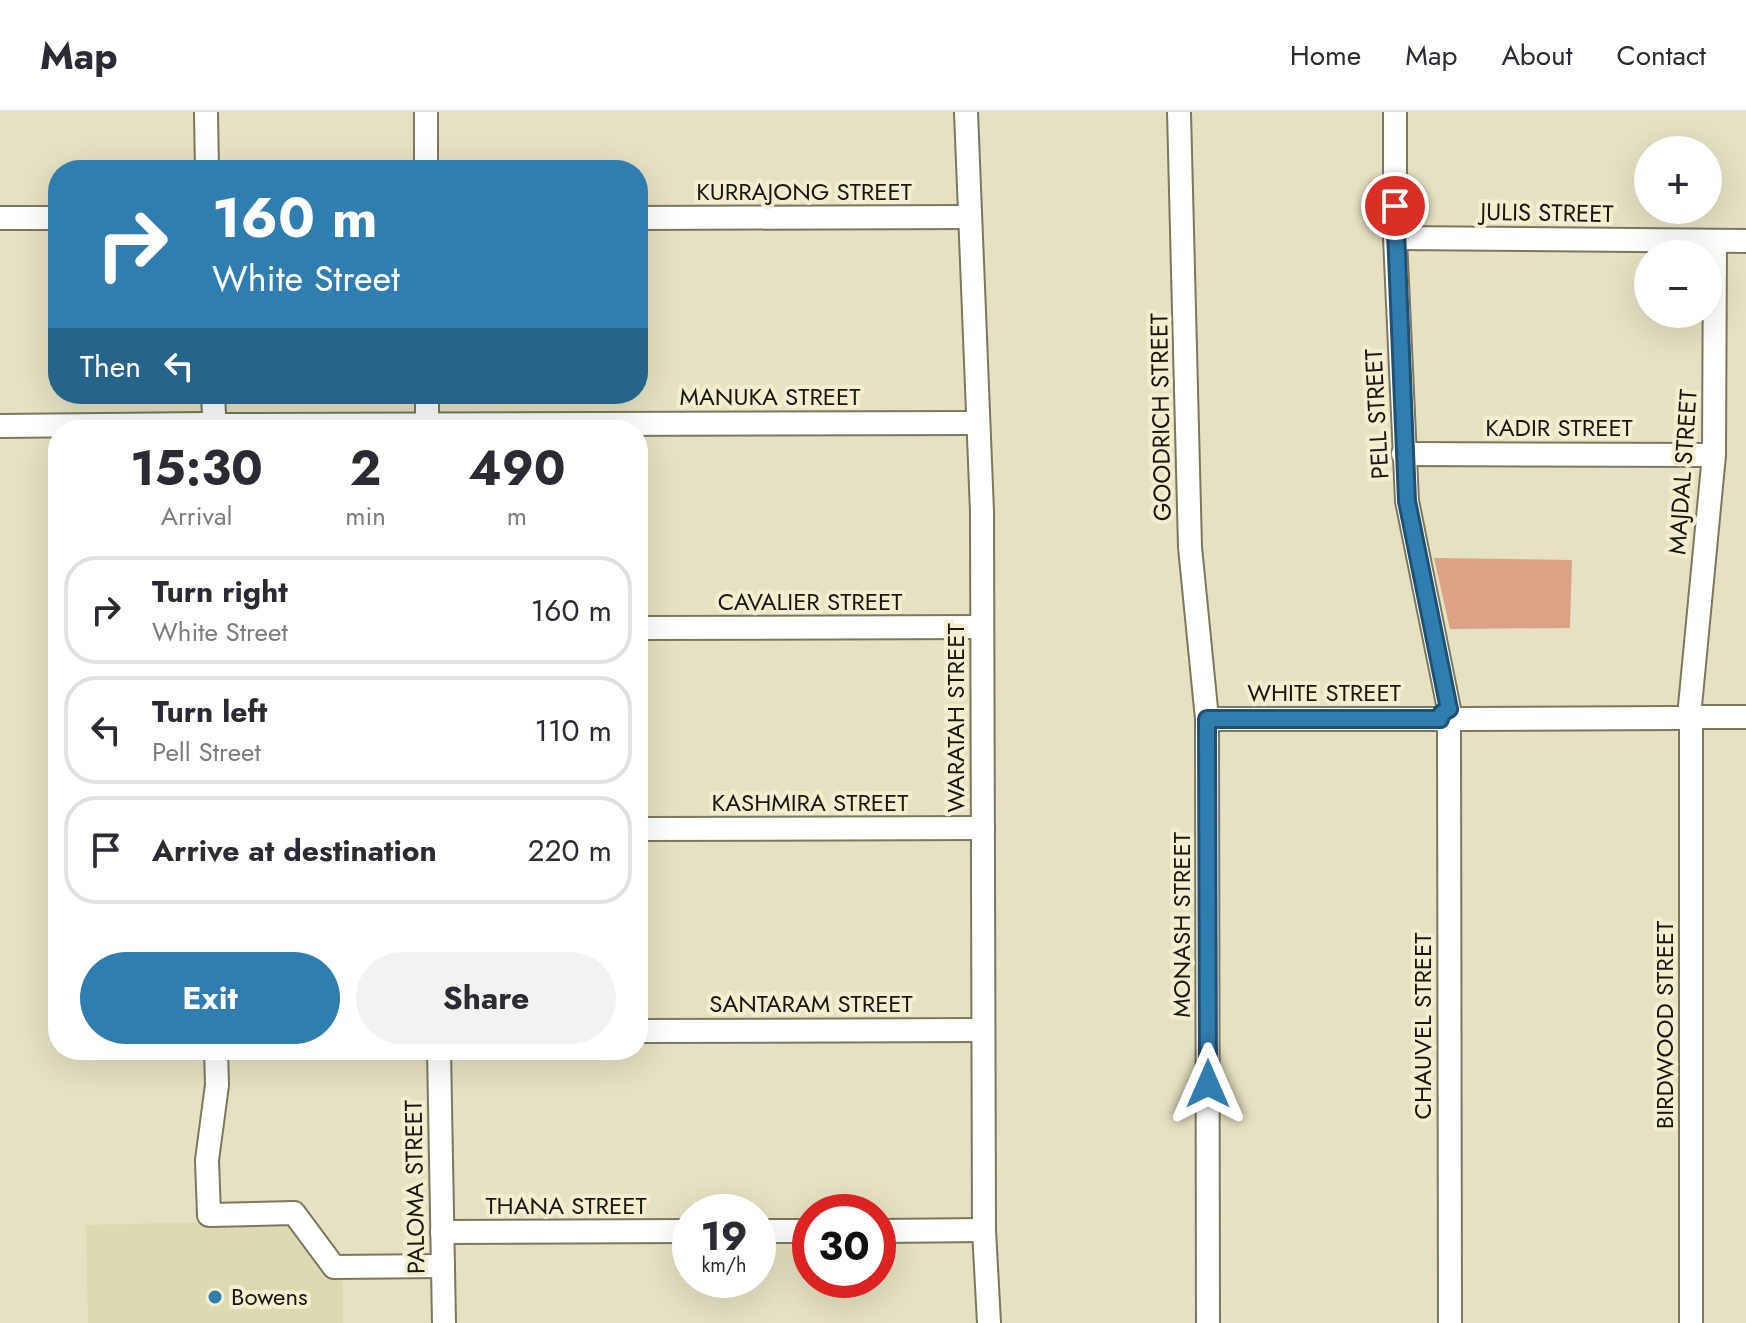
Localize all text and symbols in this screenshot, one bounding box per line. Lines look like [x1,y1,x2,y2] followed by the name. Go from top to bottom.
[40,28,118,83] text: Map
[1290,35,1361,76] text: Home
[1405,35,1457,76] text: Map
[1501,35,1573,76] text: About
[1617,35,1706,76] text: Contact
[1634,136,1722,328] map controls
[1634,136,1722,224] button: +
[1361,172,1429,240] pin
[696,174,912,209] street label: KURRAJONG STREET
[212,177,378,258] text: 160 m
[1373,184,1417,228] icon: arrive
[80,192,184,296] icon: right
[1477,194,1614,231] street label: JULIS STREET
[1634,240,1722,328] button: −
[212,252,400,304] text: White Street
[1141,313,1180,521] street label: GOODRICH STREET
[157,344,201,388] icon: left
[80,345,141,388] text: Then
[1356,348,1397,480] street label: PELL STREET
[680,379,860,414] street label: MANUKA STREET
[1659,388,1706,556] street label: MAJDAL STREET
[1485,410,1633,445] street label: KADIR STREET
[130,434,263,503] text: 15:30
[350,434,381,503] text: 2
[468,434,566,503] text: 490
[161,497,232,535] text: Arrival
[345,497,386,535] text: min
[507,497,527,535] text: m
[152,570,288,613] text: Turn right
[718,584,902,619] street label: CAVALIER STREET
[84,588,128,632] icon: right
[531,589,612,632] text: 160 m
[152,613,288,651] text: White Street
[938,623,973,813] street label: WARATAH STREET
[1247,675,1401,710] street label: WHITE STREET
[152,690,267,733] text: Turn left
[84,708,128,752] icon: left
[535,709,612,752] text: 110 m
[152,733,261,771] text: Pell Street
[712,785,908,820] street label: KASHMIRA STREET
[84,828,128,872] icon: arrive
[152,829,437,872] text: Arrive at destination
[527,829,612,872] text: 220 m
[1164,832,1199,1018] street label: MONASH STREET
[1647,921,1682,1129] street label: BIRDWOOD STREET
[1405,933,1440,1119] street label: CHAUVEL STREET
[80,952,340,1044] button: Exit
[356,952,616,1044] button: Share
[709,986,913,1021] street label: SANTARAM STREET
[1166,1042,1250,1126] position arrow
[395,1100,434,1274] street label: PALOMA STREET
[485,1188,647,1223] street label: THANA STREET
[792,1194,896,1298] speed limit sign: 30
[700,1207,748,1265] text: 19
[701,1251,747,1280] text: km/h
[231,1279,308,1314] place label: Bowens
[206,1288,224,1306] marker: Bowens

